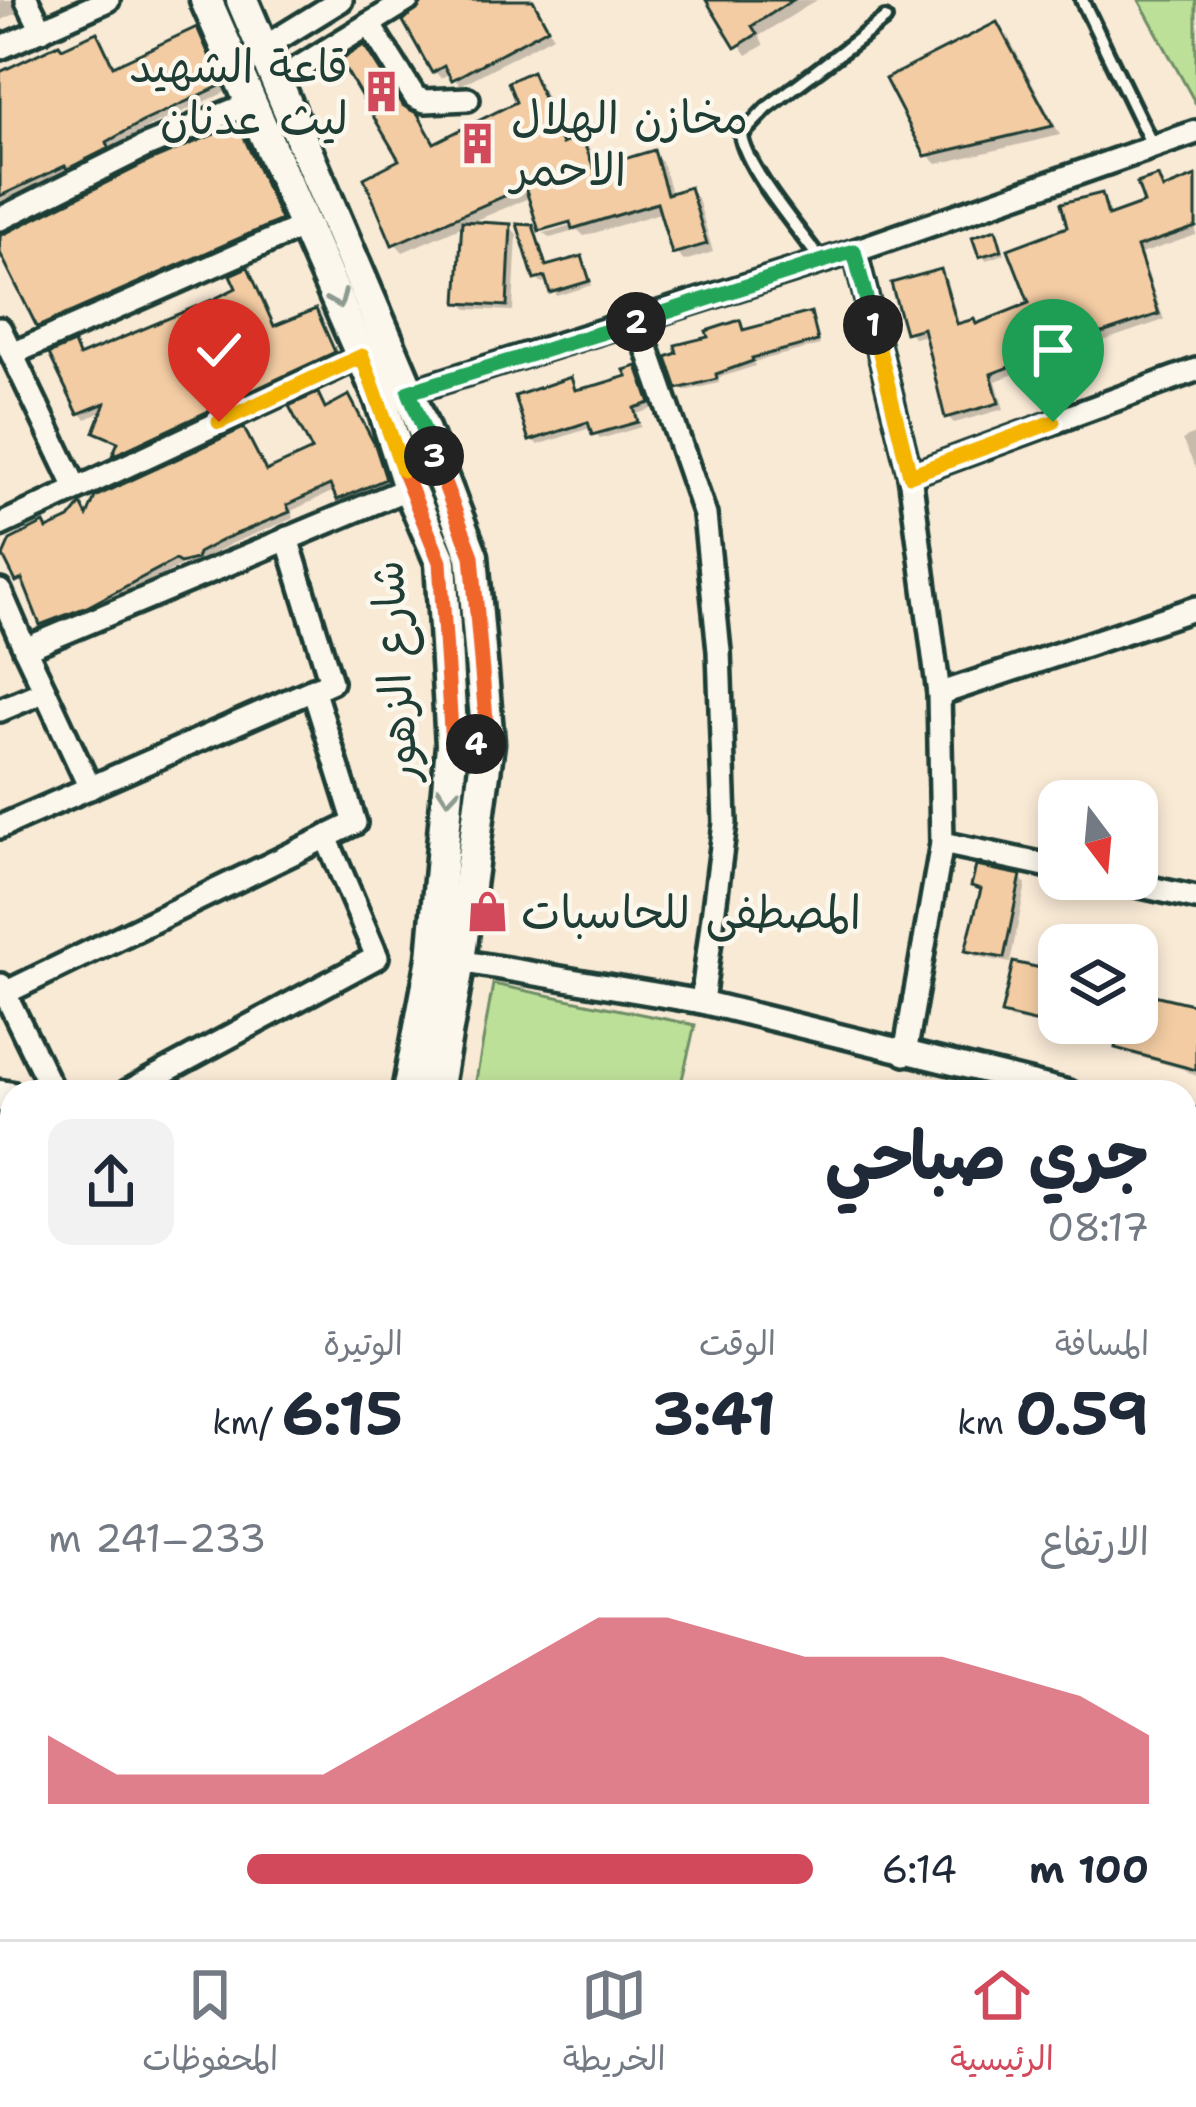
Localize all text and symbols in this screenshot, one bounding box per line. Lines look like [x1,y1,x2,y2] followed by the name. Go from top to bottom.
[129,36,348,148] place label: قاعة الشهيد ليث عدنان
[359,69,405,115] building icon: قاعة الشهيد ليث عدنان
[507,87,748,199] place label: مخازن الهلال الاحمر
[454,120,500,166] building icon: مخازن الهلال الاحمر
[323,287,347,309] one-way arrow
[606,292,666,352] pin: 2
[843,295,903,355] pin: 1
[168,299,270,422] pin
[624,299,648,344] text: 2
[1002,299,1104,422] pin
[865,302,881,347] text: 1
[186,317,252,383] icon: check
[1020,317,1086,383] icon: arrive
[404,426,464,486] pin: 3
[422,433,446,478] text: 3
[356,558,434,787] street label: شارع الزهور
[446,714,506,774] pin: 4
[464,721,488,766] text: 4
[1038,780,1158,900] north arrow
[1038,780,1158,1044] map controls
[436,786,461,805] one-way arrow
[521,882,861,942] place label: المصطفى للحاسبات
[464,889,510,935] shop icon: المصطفى للحاسبات
[1038,924,1158,1044] button: layers
[825,1112,1149,1200] text: جري صباحي
[48,1119,174,1245] button: share
[1047,1201,1149,1253] text: 08:17
[323,1321,403,1366] text: الوتيرة
[699,1321,776,1366] text: الوقت
[1055,1321,1149,1366] text: المسافة
[282,1373,403,1453] text: 6:15
[652,1373,776,1453] text: 3:41
[1015,1373,1149,1453] text: 0.59
[212,1400,282,1445] text: /km
[957,1400,1015,1445] text: km
[48,1512,266,1564] text: 233–241 m
[1040,1515,1149,1567] text: الارتفاع
[881,1843,957,1895] text: 6:14
[1029,1843,1149,1895] text: 100 m
[142,1962,278,2088] tab: المحفوظات
[563,1962,666,2088] tab: الخريطة
[950,1962,1054,2088] tab: الرئيسية

